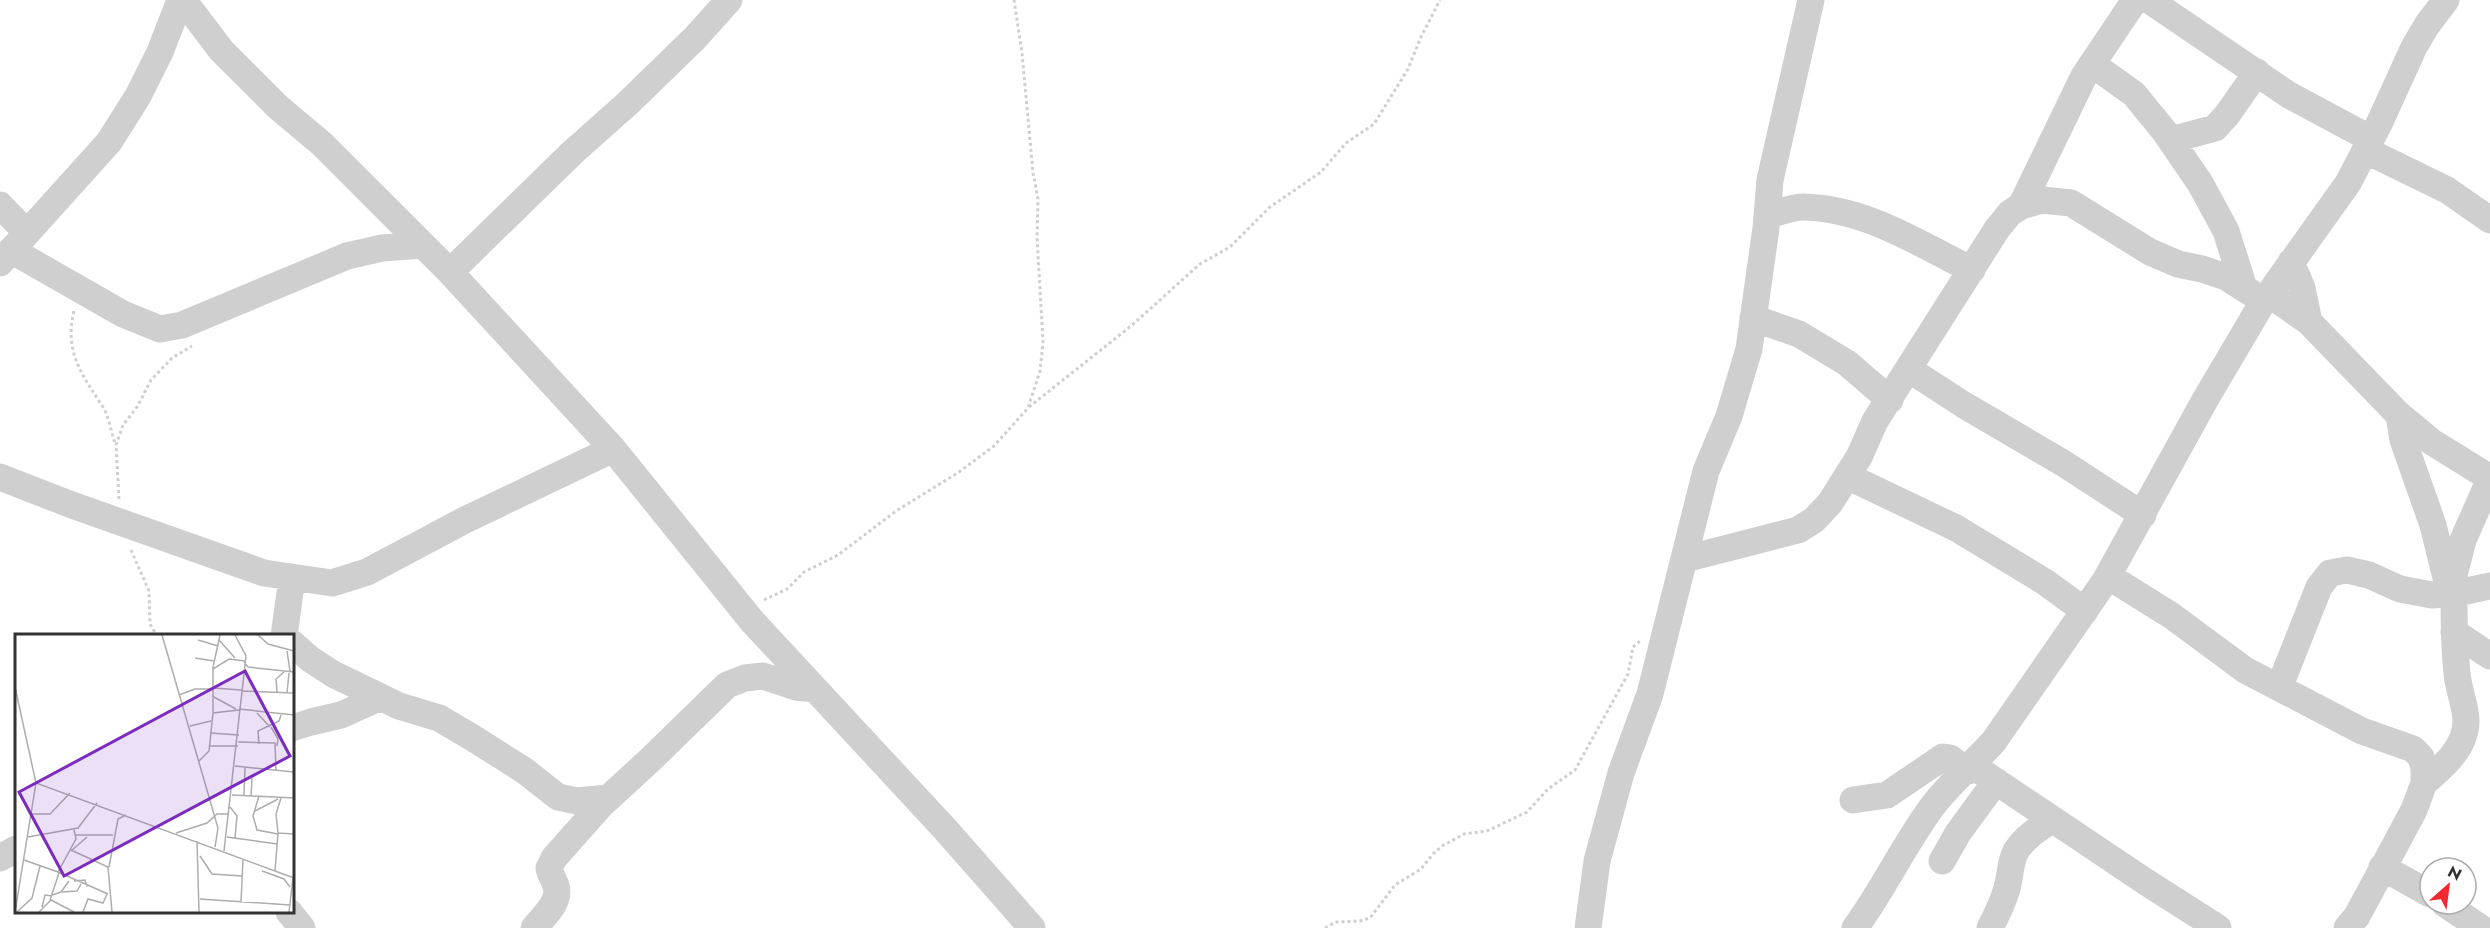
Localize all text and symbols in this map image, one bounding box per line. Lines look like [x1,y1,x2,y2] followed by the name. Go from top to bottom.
[15,634,294,913] inset map
[2418,856,2478,916] north arrow
[2444,860,2466,886] text: N

